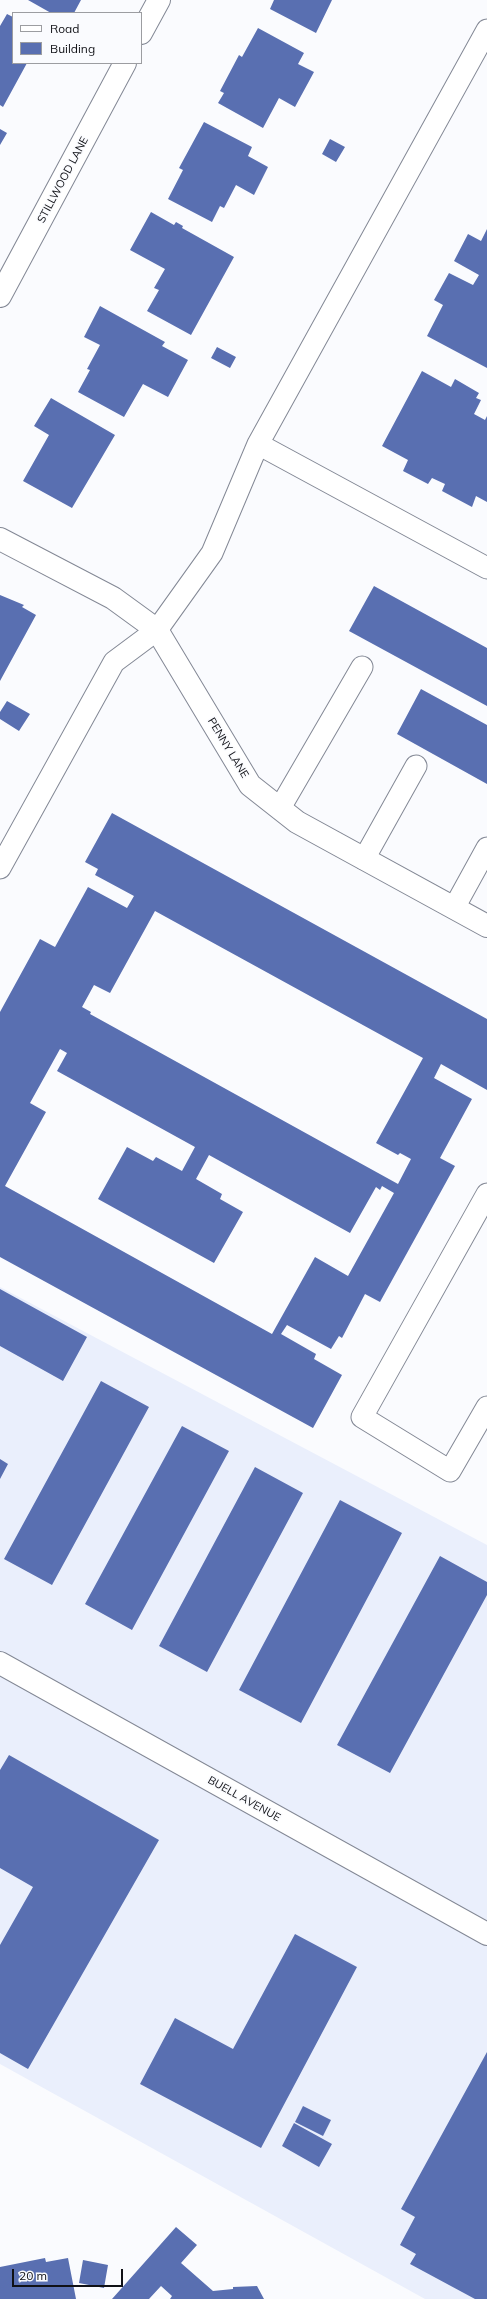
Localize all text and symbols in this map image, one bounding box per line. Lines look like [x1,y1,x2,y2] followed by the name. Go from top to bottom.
[12,12,142,64] legend
[50,21,79,36] text: Road
[50,41,95,56] text: Building
[35,135,91,225] street label: STILLWOOD LANE
[205,715,251,781] street label: PENNY LANE
[205,1774,283,1824] street label: BUELL AVENUE
[14,2261,125,2287] scale bar
[19,2268,47,2283] text: 20 m

